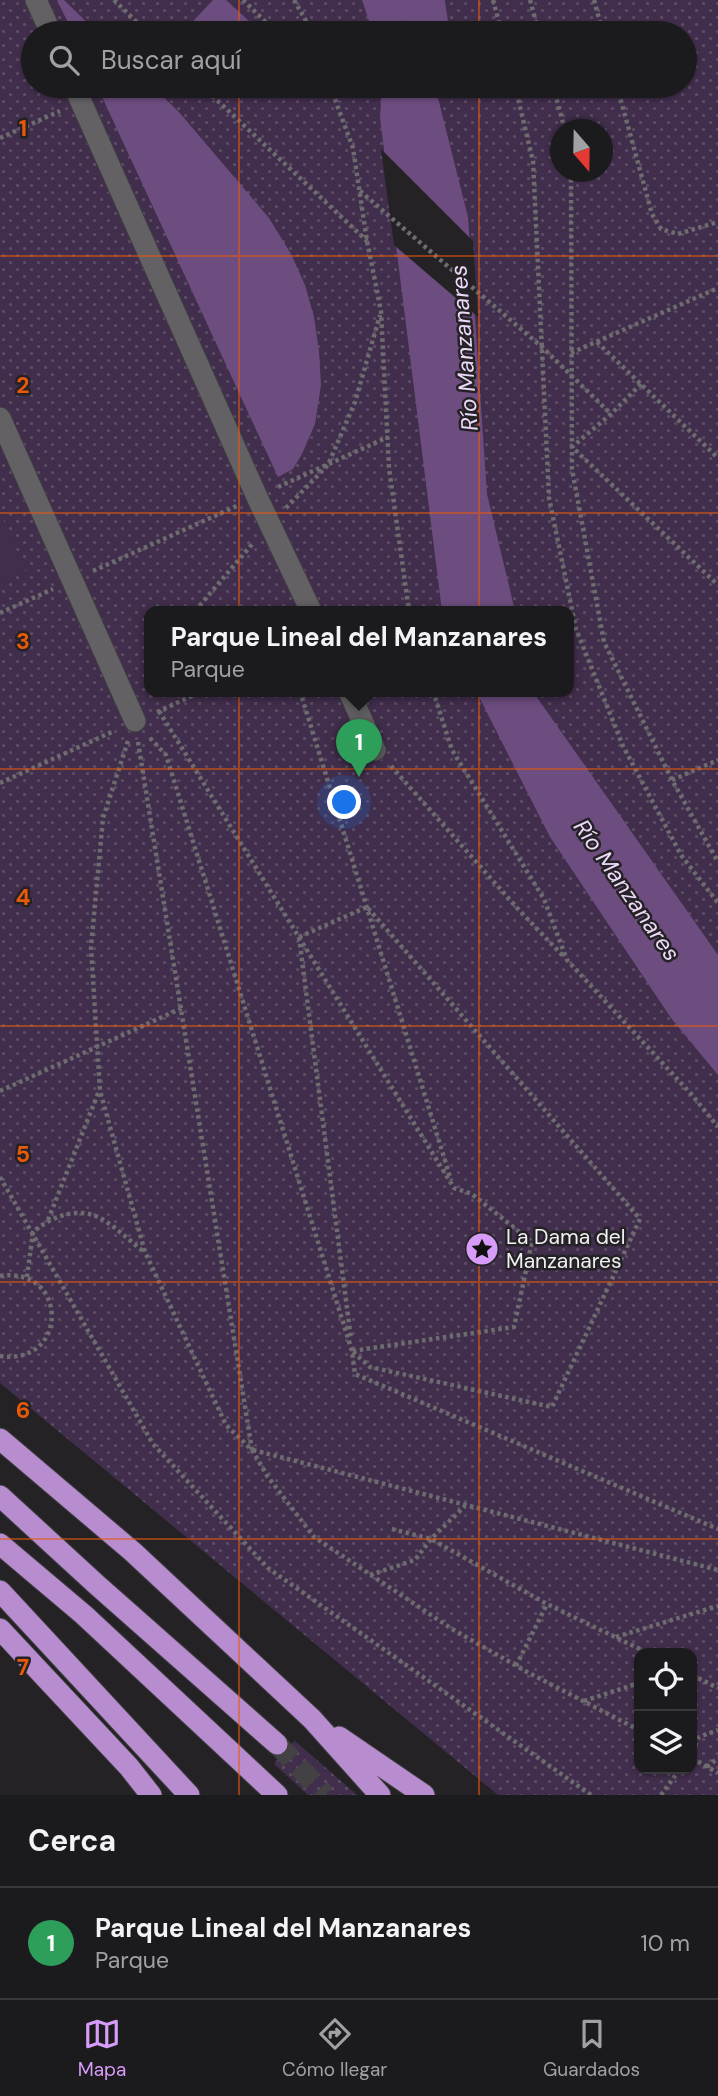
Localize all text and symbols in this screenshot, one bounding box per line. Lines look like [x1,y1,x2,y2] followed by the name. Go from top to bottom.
[21,21,697,98] search box
[45,41,83,79] icon: search
[101,43,241,77] text: Buscar aquí
[19,113,27,143] text: 1
[550,119,613,182] north arrow
[443,264,485,432] water label: Río Manzanares
[16,370,30,400] text: 2
[144,606,574,697] popup
[171,620,547,654] text: Parque Lineal del Manzanares
[16,626,30,656] text: 3
[171,654,245,684] text: Parque
[336,719,382,777] pin: 1
[327,785,361,819] your location
[567,813,687,967] water label: Río Manzanares
[16,882,31,912] text: 4
[16,1139,30,1169] text: 5
[506,1223,625,1275] place label: La Dama del Manzanares
[463,1230,501,1268] place icon: La Dama del Manzanares
[16,1395,30,1425] text: 6
[634,1648,697,1774] map controls
[634,1648,697,1711] button: locate
[17,1652,29,1682] text: 7
[634,1711,697,1774] button: layers
[28,1821,116,1860] text: Cerca
[95,1911,471,1945] text: Parque Lineal del Manzanares
[47,1928,55,1958] text: 1
[640,1928,690,1958] text: 10 m
[95,1945,169,1975] text: Parque
[78,2015,126,2082] tab: Mapa
[282,2015,387,2082] tab: Cómo llegar
[543,2015,640,2082] tab: Guardados

